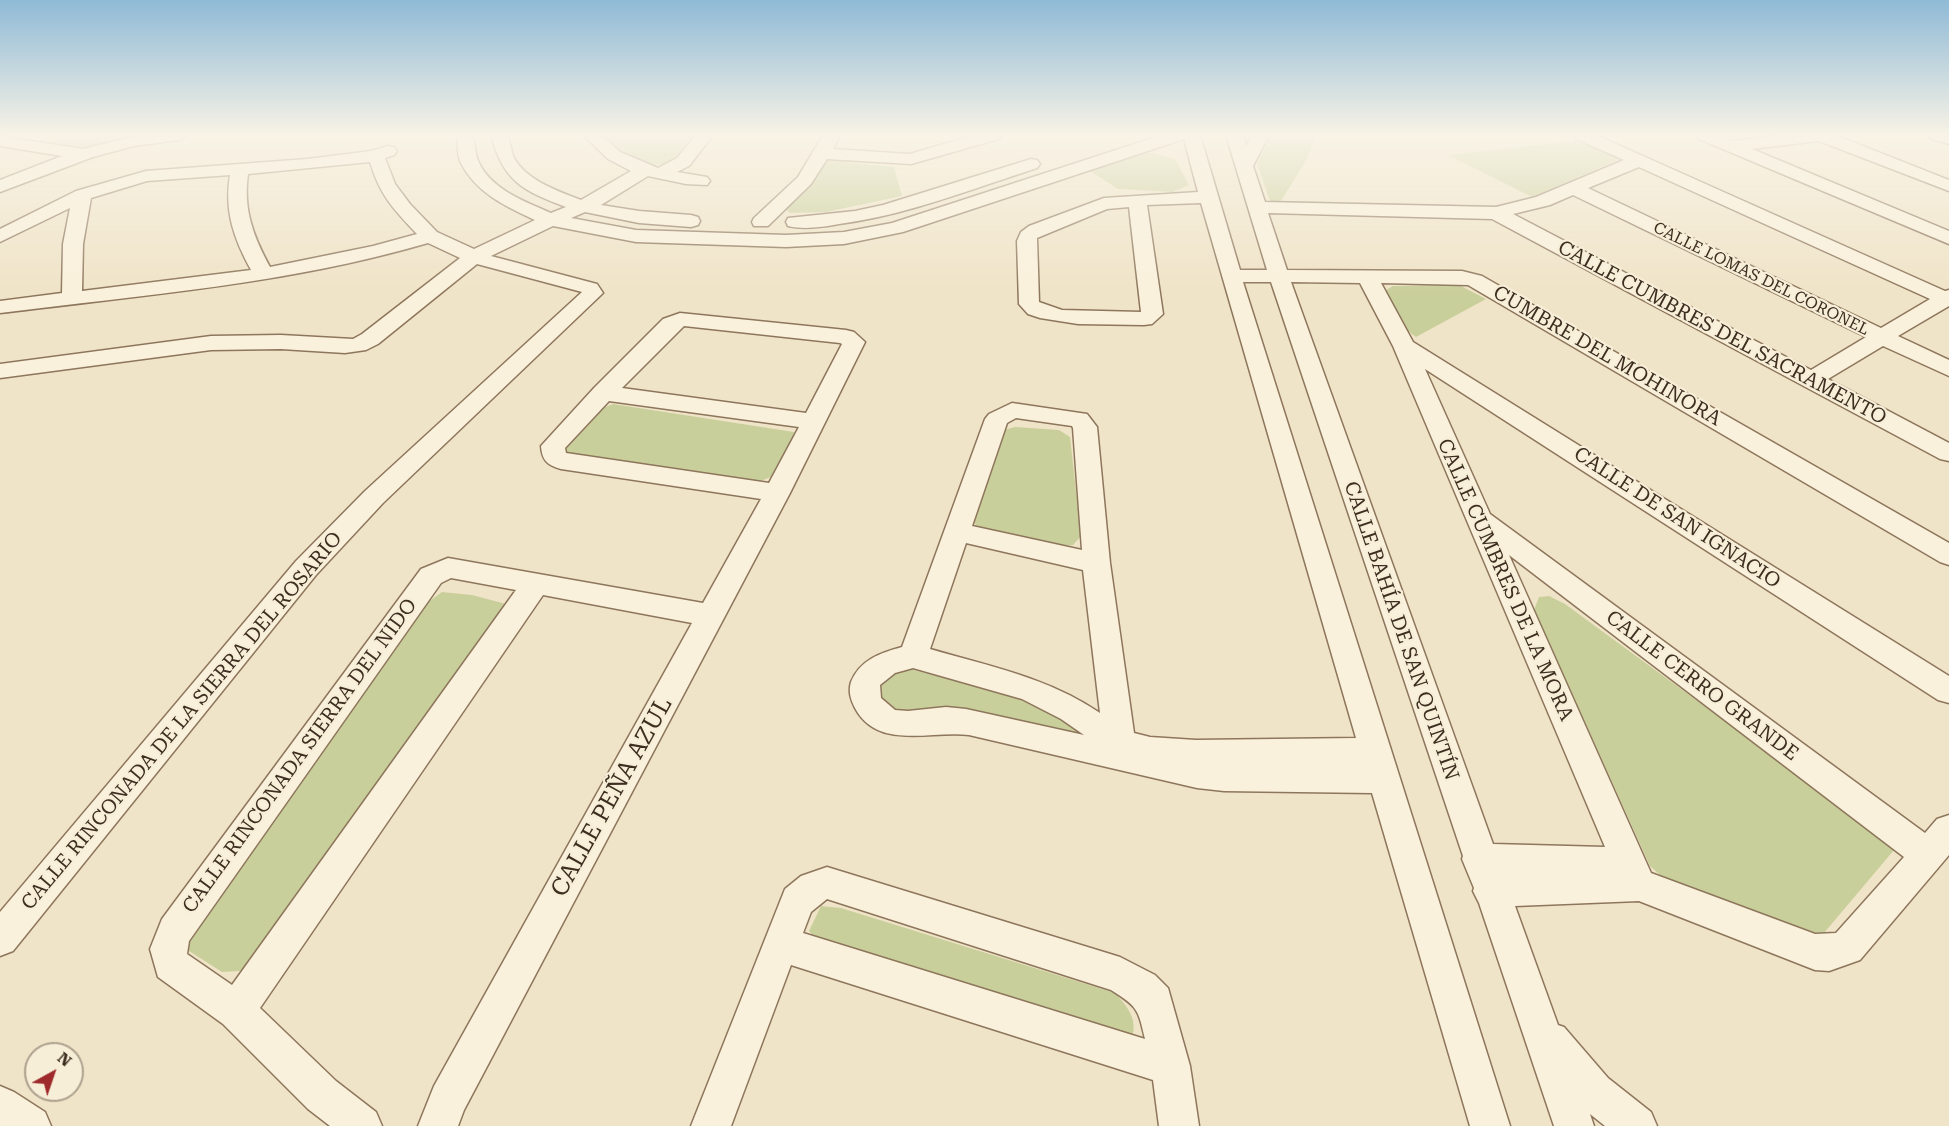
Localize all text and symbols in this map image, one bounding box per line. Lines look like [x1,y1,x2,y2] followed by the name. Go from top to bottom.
[1650,218,1872,340] street label: CALLE LOMAS DEL CORONEL
[1553,236,1891,430] street label: CALLE CUMBRES DEL SACRAMENTO
[1489,281,1725,431] street label: CUMBRE DEL MOHINORA
[1432,435,1578,725] street label: CALLE CUMBRES DE LA MORA
[1569,442,1785,594] street label: CALLE DE SAN IGNACIO
[1338,478,1464,784] street label: CALLE BAHÍA DE SAN QUINTÍN
[17,527,347,915] street label: CALLE RINCONADA DE LA SIERRA DEL ROSARIO
[178,594,422,918] street label: CALLE RINCONADA SIERRA DEL NIDO
[1601,606,1803,766] street label: CALLE CERRO GRANDE
[545,692,679,902] street label: CALLE PEÑA AZUL
[24,1042,84,1102] north arrow
[54,1048,75,1071] text: N

